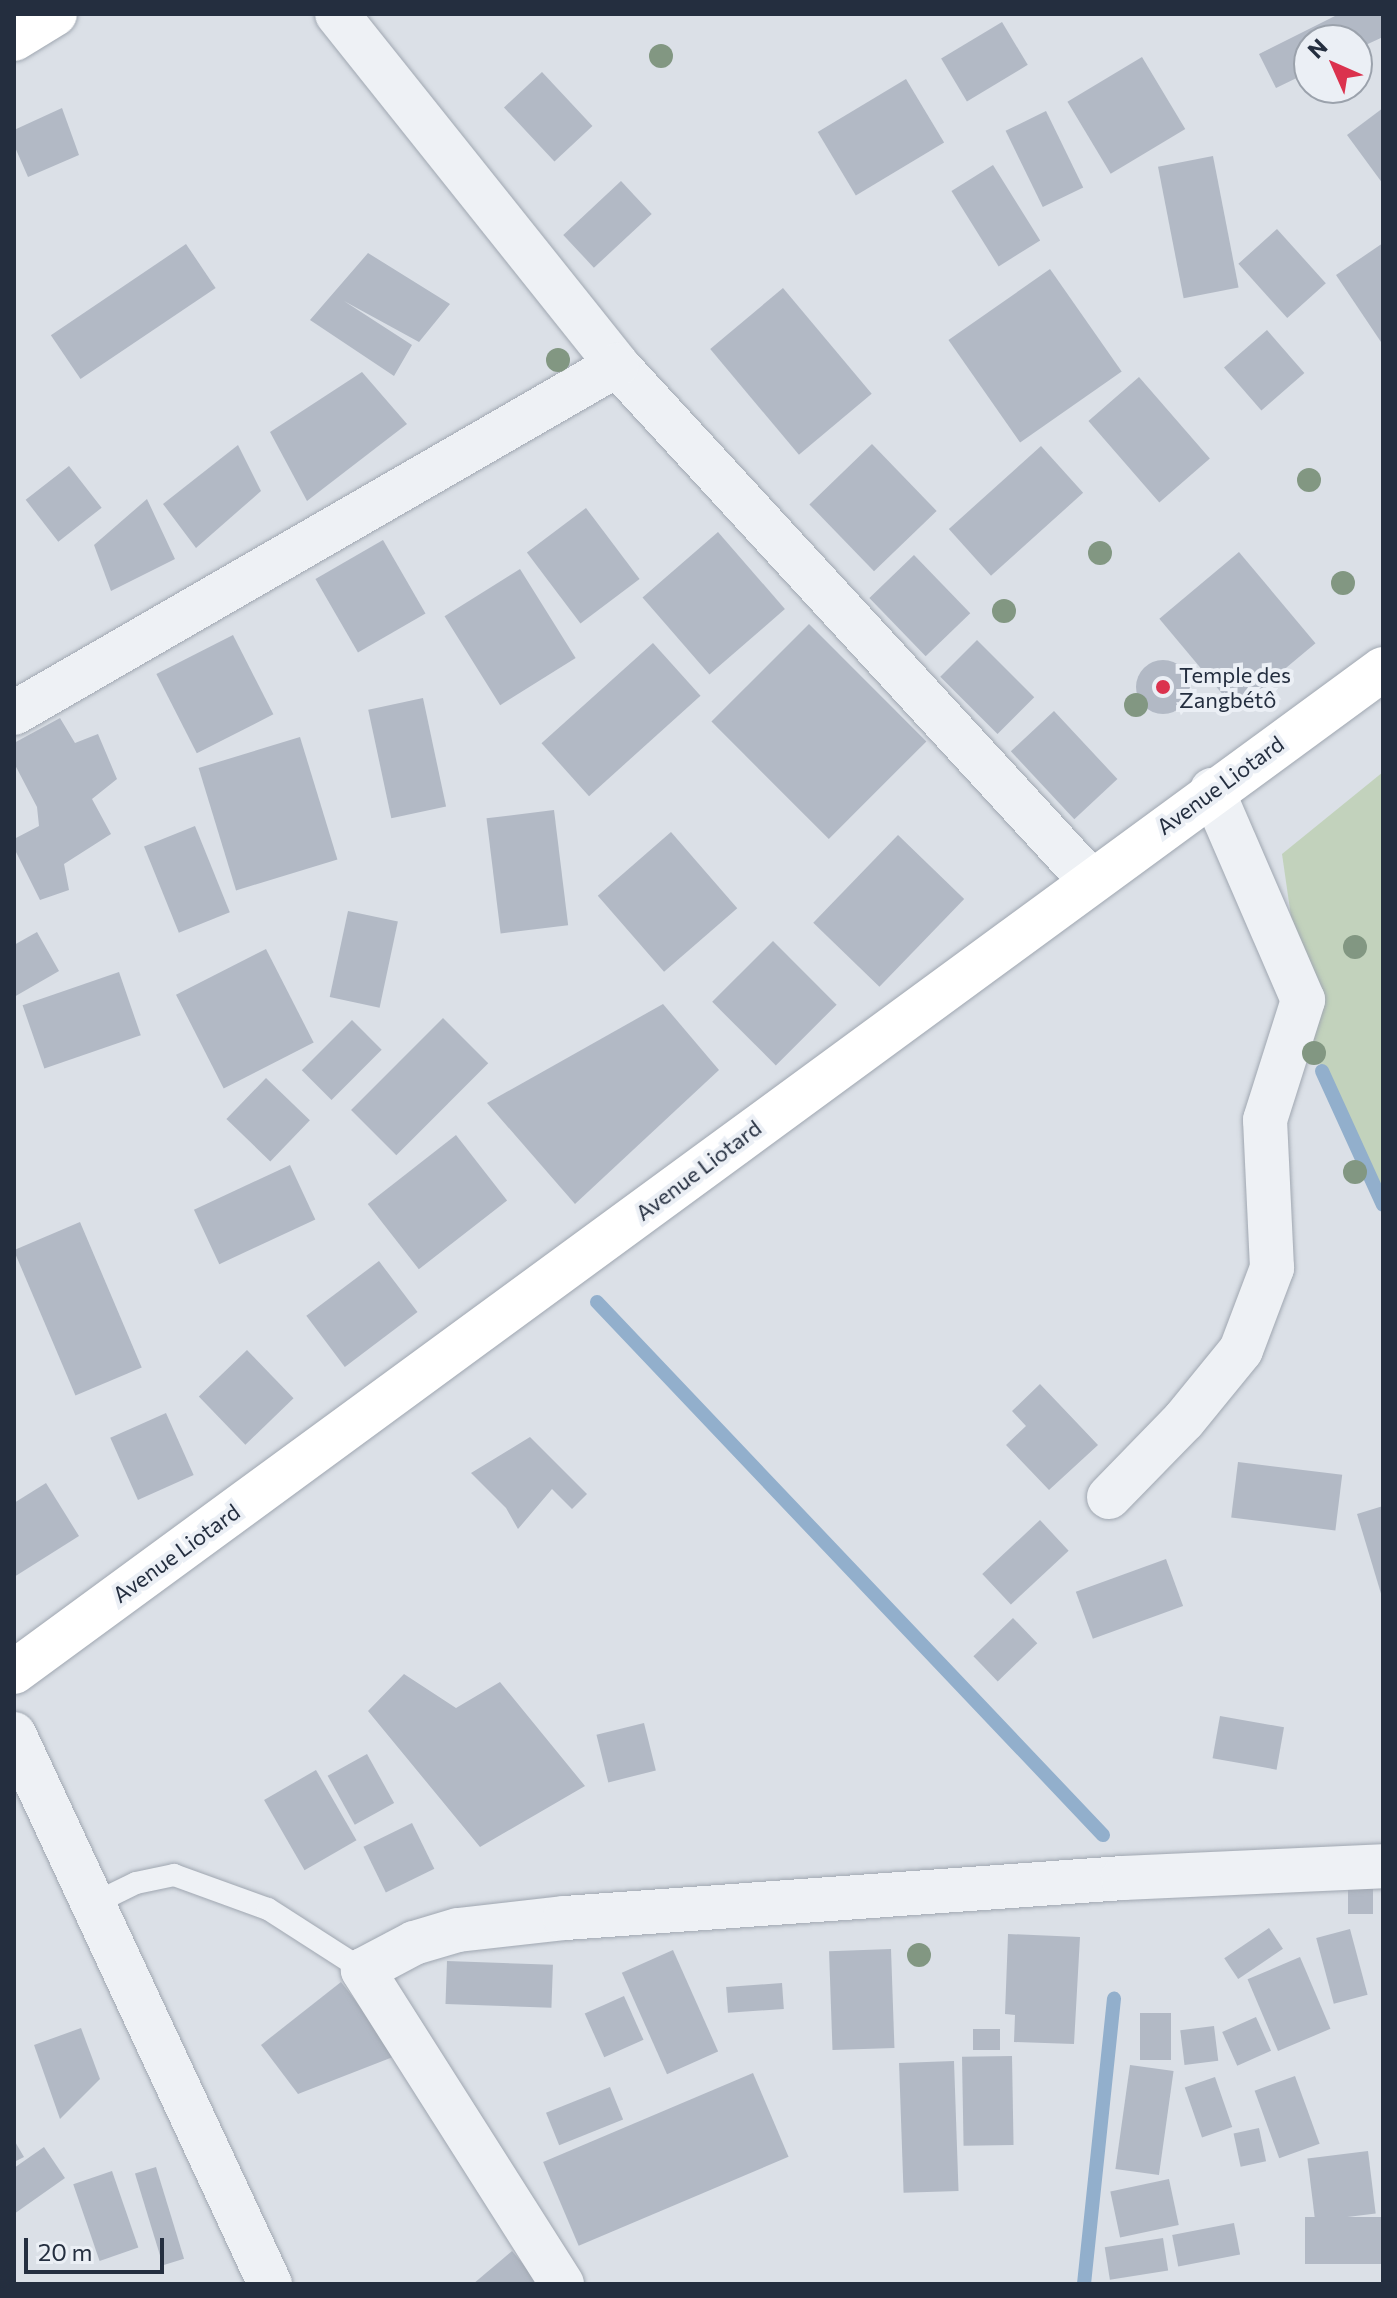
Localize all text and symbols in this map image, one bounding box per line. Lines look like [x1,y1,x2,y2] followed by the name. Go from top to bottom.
[1293,24,1373,104] north arrow
[1302,33,1332,63] text: N
[1179,661,1291,712] place label: Temple des Zangbétô
[1154,678,1172,696] marker: Temple des Zangbétô
[1151,730,1289,840] street label: Avenue Liotard
[630,1114,766,1226] street label: Avenue Liotard
[107,1498,245,1608] street label: Avenue Liotard
[28,2222,168,2272] scale bar
[38,2237,92,2266] text: 20 m

